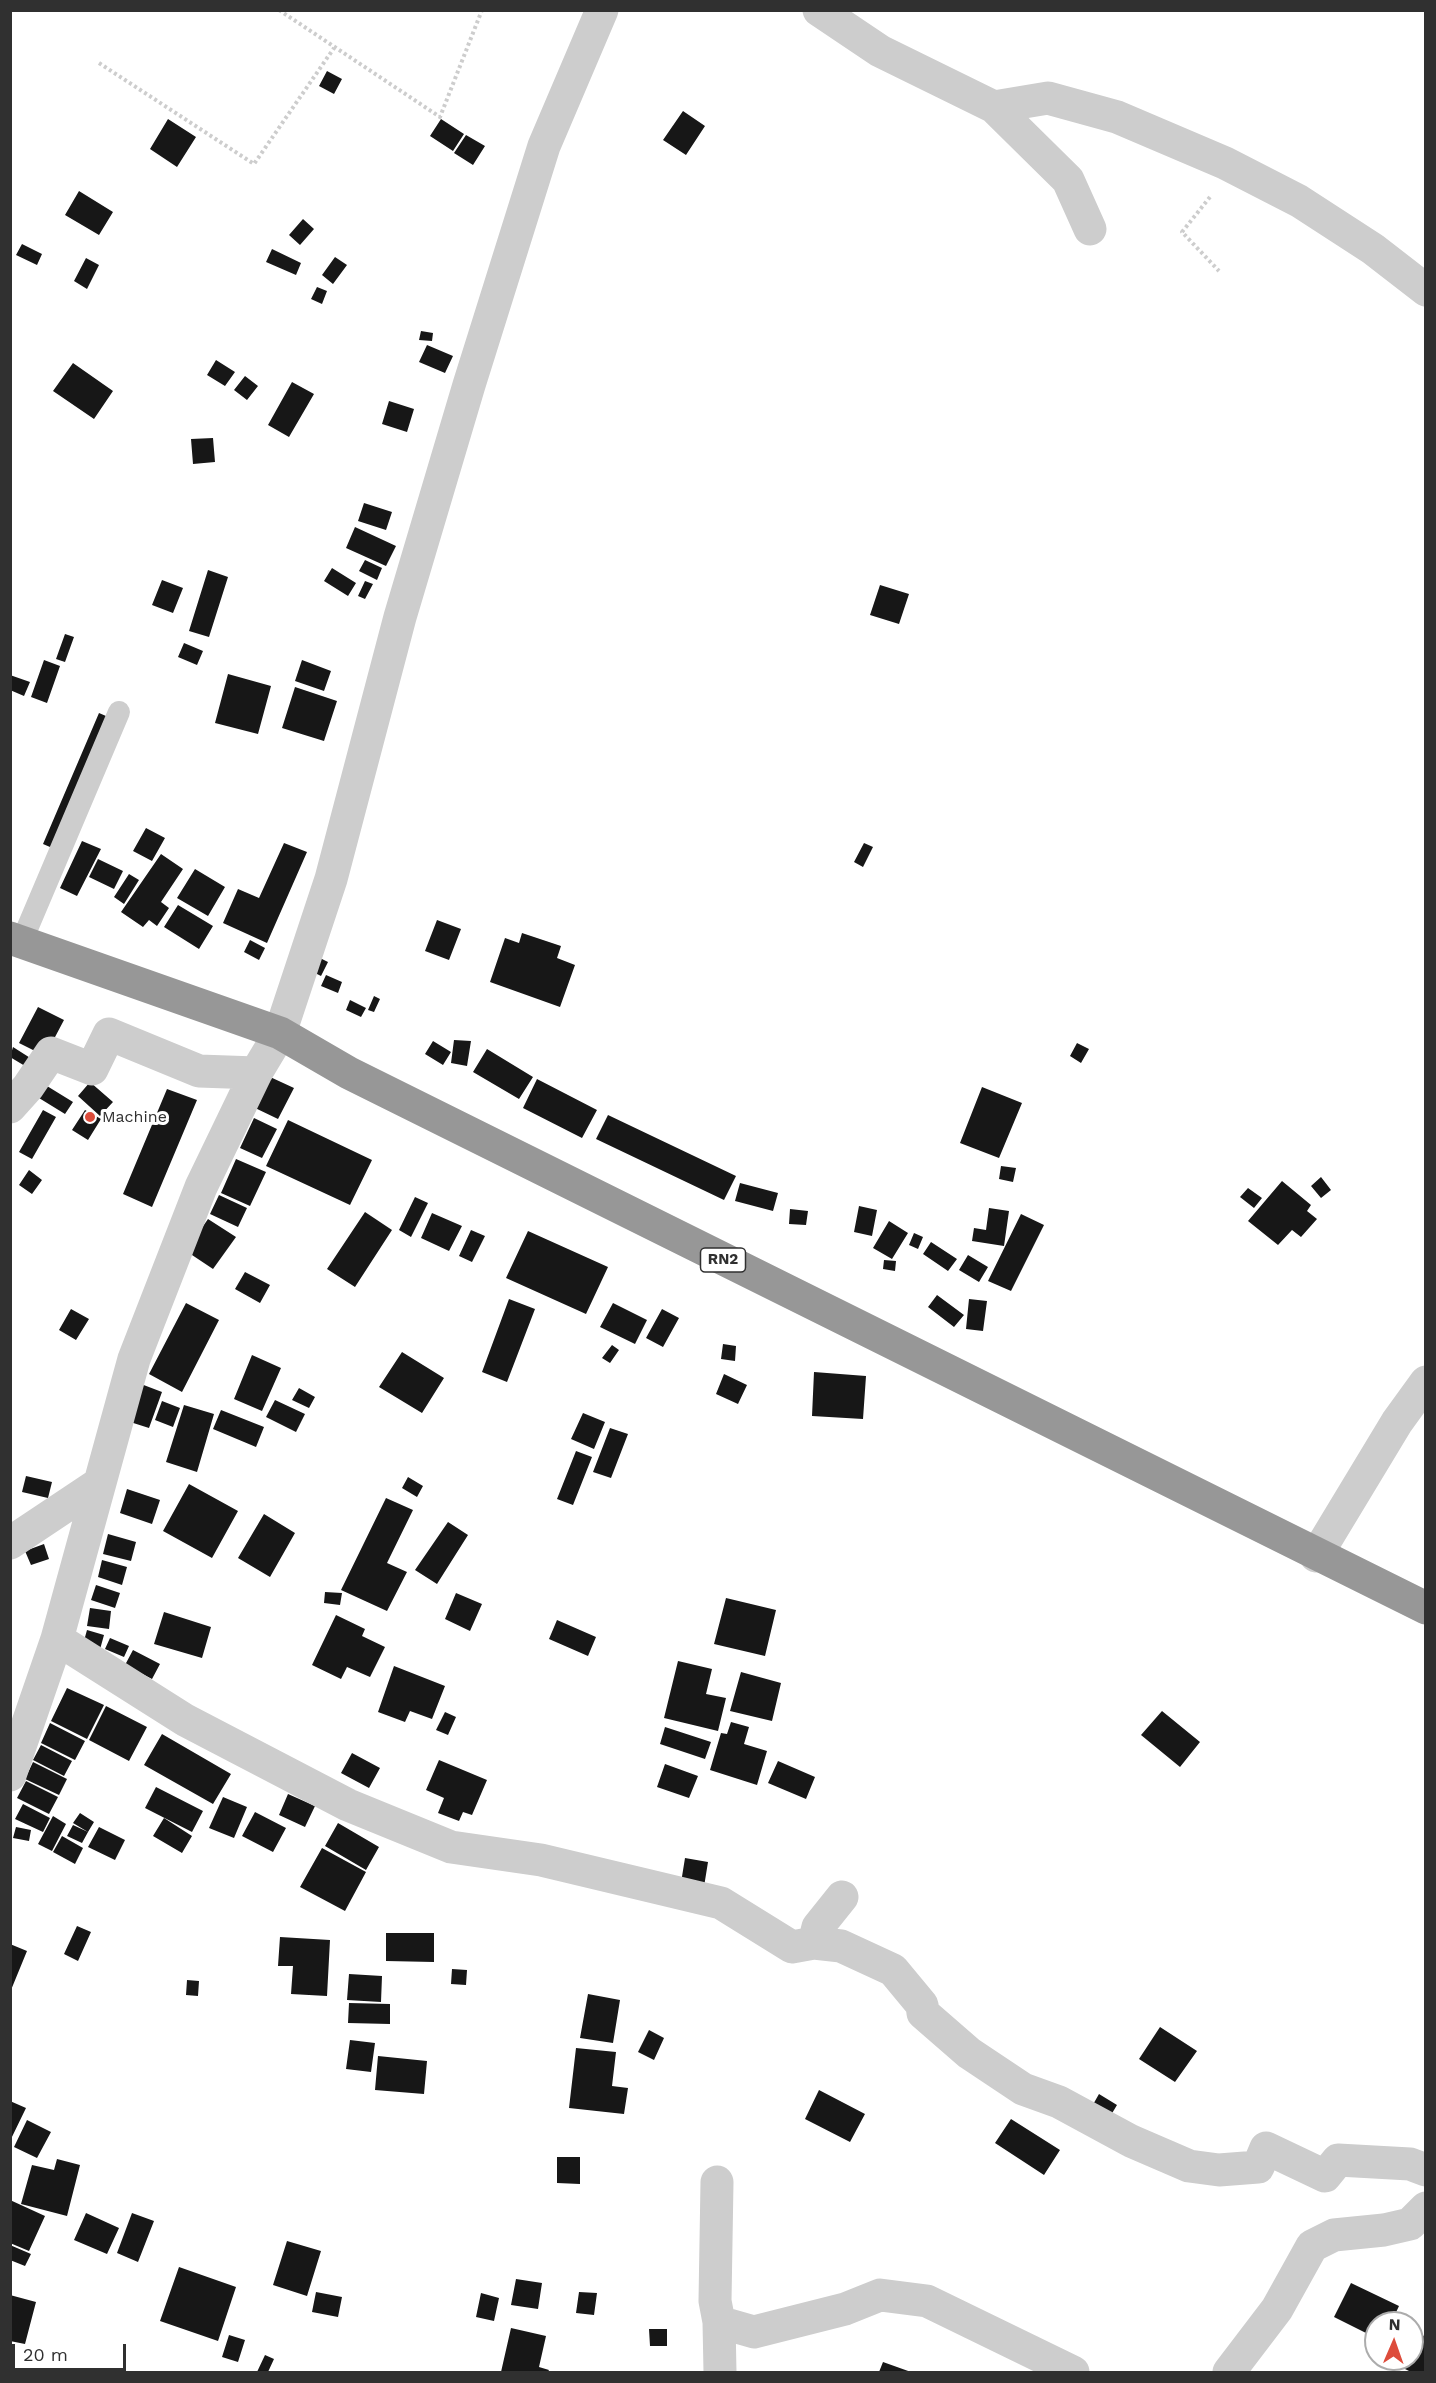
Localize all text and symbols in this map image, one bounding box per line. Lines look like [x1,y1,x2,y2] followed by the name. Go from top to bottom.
[102,1107,167,1127] place label: Machine
[83,1110,97,1124] marker: Machine
[700,1248,746,1272] road number: RN2
[1364,2311,1424,2371] north arrow
[1388,2315,1401,2334] text: N
[15,2332,129,2370] scale bar
[23,2344,68,2365] text: 20 m

